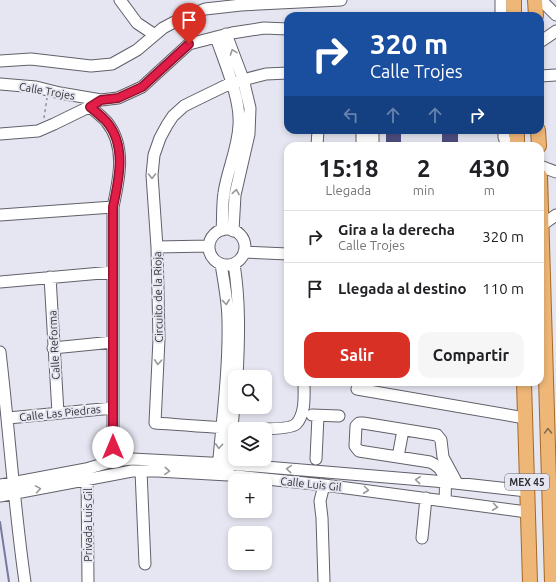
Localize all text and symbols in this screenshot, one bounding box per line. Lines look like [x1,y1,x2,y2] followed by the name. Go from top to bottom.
[172,3,206,44] pin
[178,9,200,31] icon: arrive
[304,28,356,80] icon: right
[370,28,448,59] text: 320 m
[229,49,237,56] one-way arrow
[370,61,463,81] text: Calle Trojes
[18,80,76,102] street label: Calle Trojes
[340,104,362,126] icon: left
[382,104,404,126] icon: ahead
[424,104,446,126] icon: ahead
[466,104,488,126] icon: right
[318,155,378,182] text: 15:18
[417,155,430,182] text: 2
[469,155,510,182] text: 430
[148,173,156,179] one-way arrow
[326,183,371,197] text: Llegada
[413,183,435,197] text: min
[484,183,495,197] text: m
[231,189,240,195] one-way arrow
[338,221,455,238] text: Gira a la derecha
[304,226,326,248] icon: right
[482,228,524,245] text: 320 m
[338,238,405,252] text: Calle Trojes
[151,251,165,343] street label: Circuito de la Rioja
[304,278,326,300] icon: arrive
[338,280,467,297] text: Llegada al destino
[482,280,524,297] text: 110 m
[222,299,231,305] one-way arrow
[46,310,62,380] street label: Calle Reforma
[304,332,410,378] button: Salir
[418,332,524,378] button: Compartir
[154,359,162,365] one-way arrow
[228,370,272,570] map controls
[228,370,272,414] button: search
[19,403,101,423] street label: Calle Las Piedras
[228,422,272,466] button: layers
[92,426,134,468] position arrow
[544,428,552,434] one-way arrow
[215,443,224,449] one-way arrow
[286,465,292,474] one-way arrow
[164,467,170,476] one-way arrow
[228,474,272,518] button: +
[505,474,549,490] road number: MEX 45
[280,475,342,493] street label: Calle Luis Gil
[415,475,421,484] one-way arrow
[35,485,41,493] one-way arrow
[363,485,369,494] one-way arrow
[82,488,94,562] street label: Privada Luis Gil
[492,502,498,511] one-way arrow
[228,526,272,570] button: −

